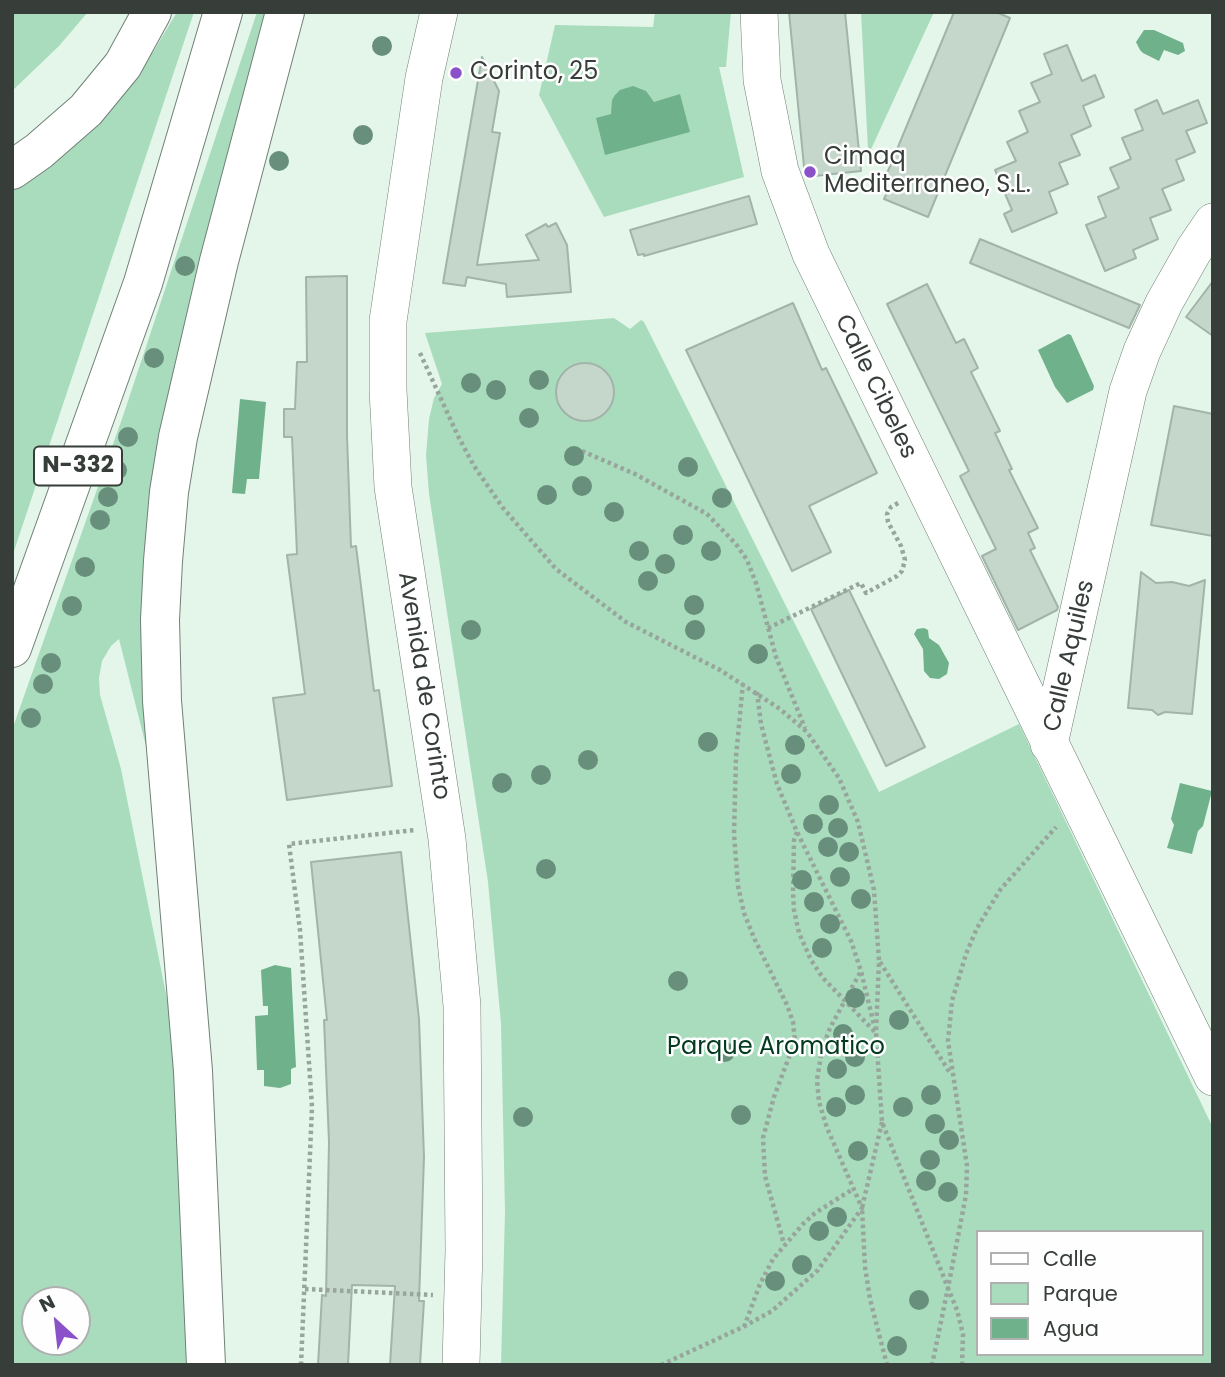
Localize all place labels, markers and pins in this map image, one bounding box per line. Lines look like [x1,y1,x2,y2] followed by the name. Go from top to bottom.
[470,59,598,87] place label: Corinto, 25
[448,65,464,81] marker: Corinto, 25
[824,144,1031,200] place label: Cimaq Mediterraneo, S.L.
[802,164,818,180] marker: Cimaq Mediterraneo, S.L.

